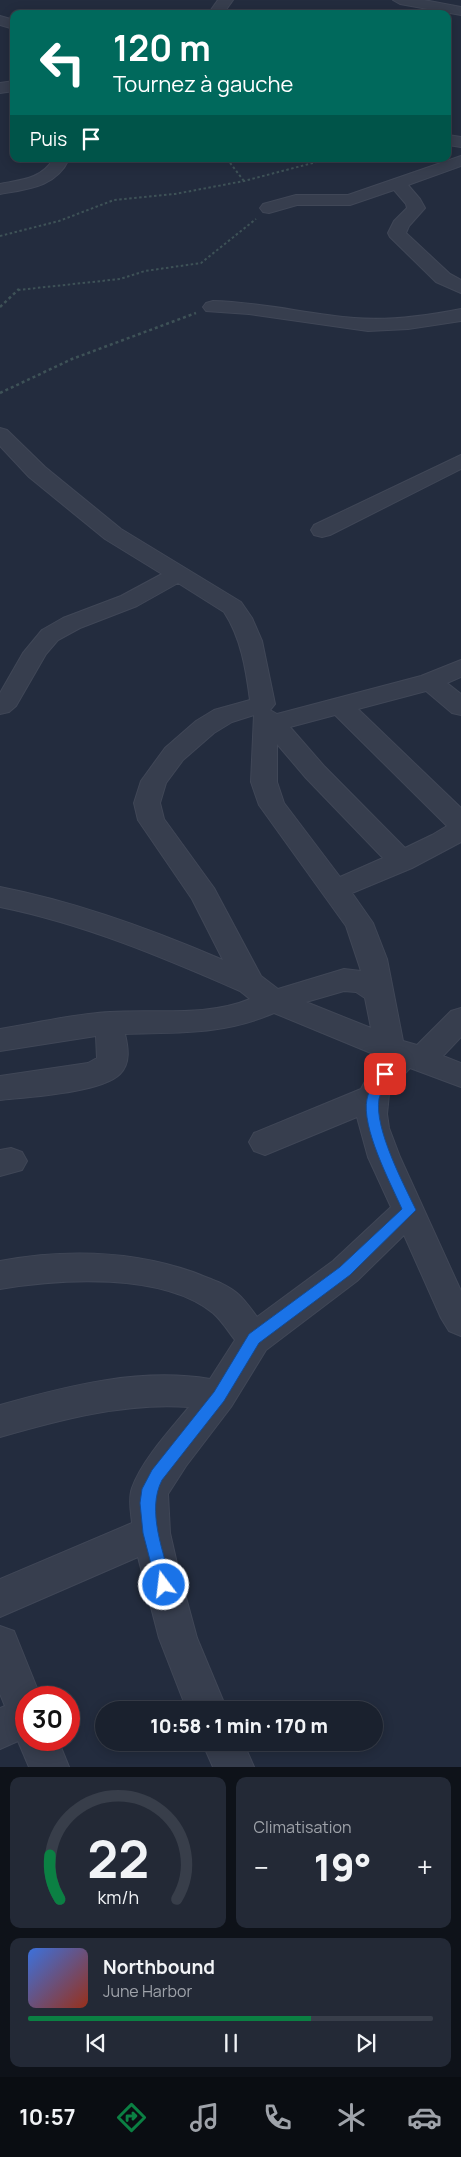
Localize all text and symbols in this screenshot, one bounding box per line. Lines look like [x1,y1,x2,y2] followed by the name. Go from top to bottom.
[113,24,211,72] text: 120 m
[30,30,95,95] icon: left
[113,69,293,99] text: Tournez à gauche
[77,125,105,153] icon: arrive
[30,126,67,152] text: Puis
[364,1053,406,1095] pin
[371,1060,399,1088] icon: arrive
[137,1558,189,1610] position arrow
[15,1686,80,1751] speed limit sign: 30
[150,1713,328,1739] text: 10:58 · 1 min · 170 m
[254,1816,351,1838] text: Climatisation
[87,1823,149,1894] text: 22
[314,1840,372,1892] text: 19°
[254,1848,269,1886] text: −
[417,1848,433,1886] text: +
[97,1885,139,1909] text: km/h
[103,1954,215,1980] text: Northbound
[103,1980,192,2002] text: June Harbor
[82,2029,110,2057] icon: previous
[217,2029,245,2057] icon: pause
[352,2029,380,2057] icon: next
[114,2100,149,2135] icon: directions
[187,2100,222,2135] icon: music
[260,2100,295,2135] icon: phone
[334,2100,369,2135] icon: climate
[407,2100,442,2135] icon: car
[19,2102,75,2132] text: 10:57

